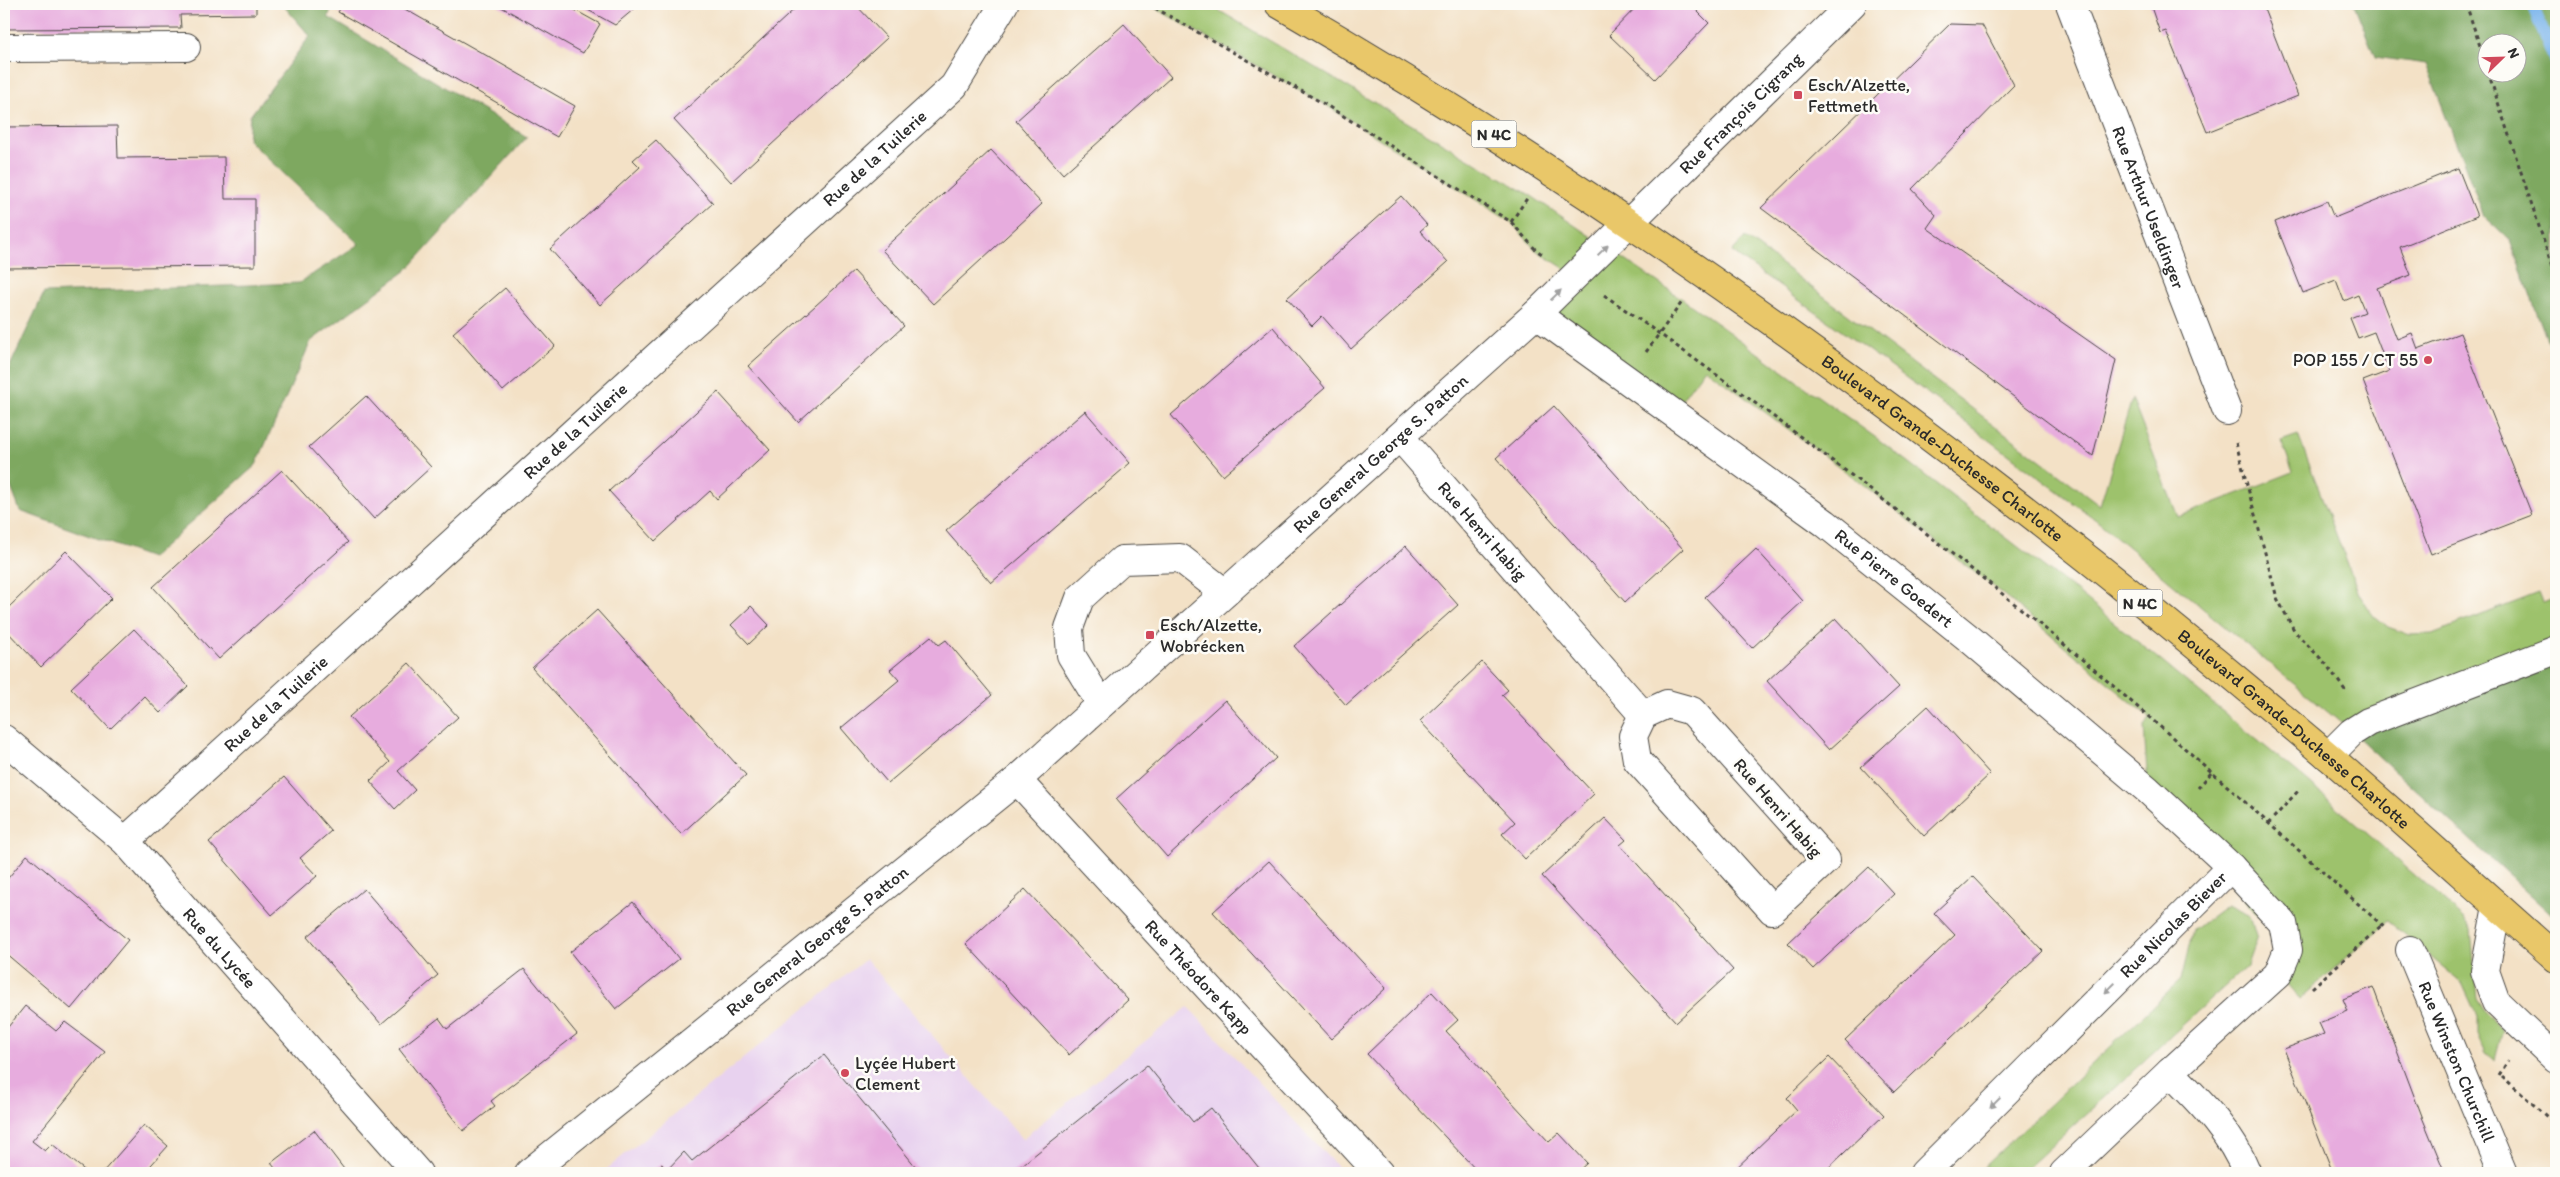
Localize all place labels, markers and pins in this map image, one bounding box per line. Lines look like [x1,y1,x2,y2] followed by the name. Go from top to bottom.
[1808,74,1910,117] place label: Esch/Alzette, Fettmeth
[1792,89,1804,101] marker: Esch/Alzette, Fettmeth
[2293,349,2418,371] place label: POP 155 / CT 55
[2422,354,2434,366] marker: POP 155 / CT 55
[1160,614,1262,657] place label: Esch/Alzette, Wobrécken
[1144,629,1156,641] marker: Esch/Alzette, Wobrécken
[855,1052,956,1095] place label: Lyçée Hubert Clement
[839,1067,851,1079] marker: Lyçée Hubert Clement

